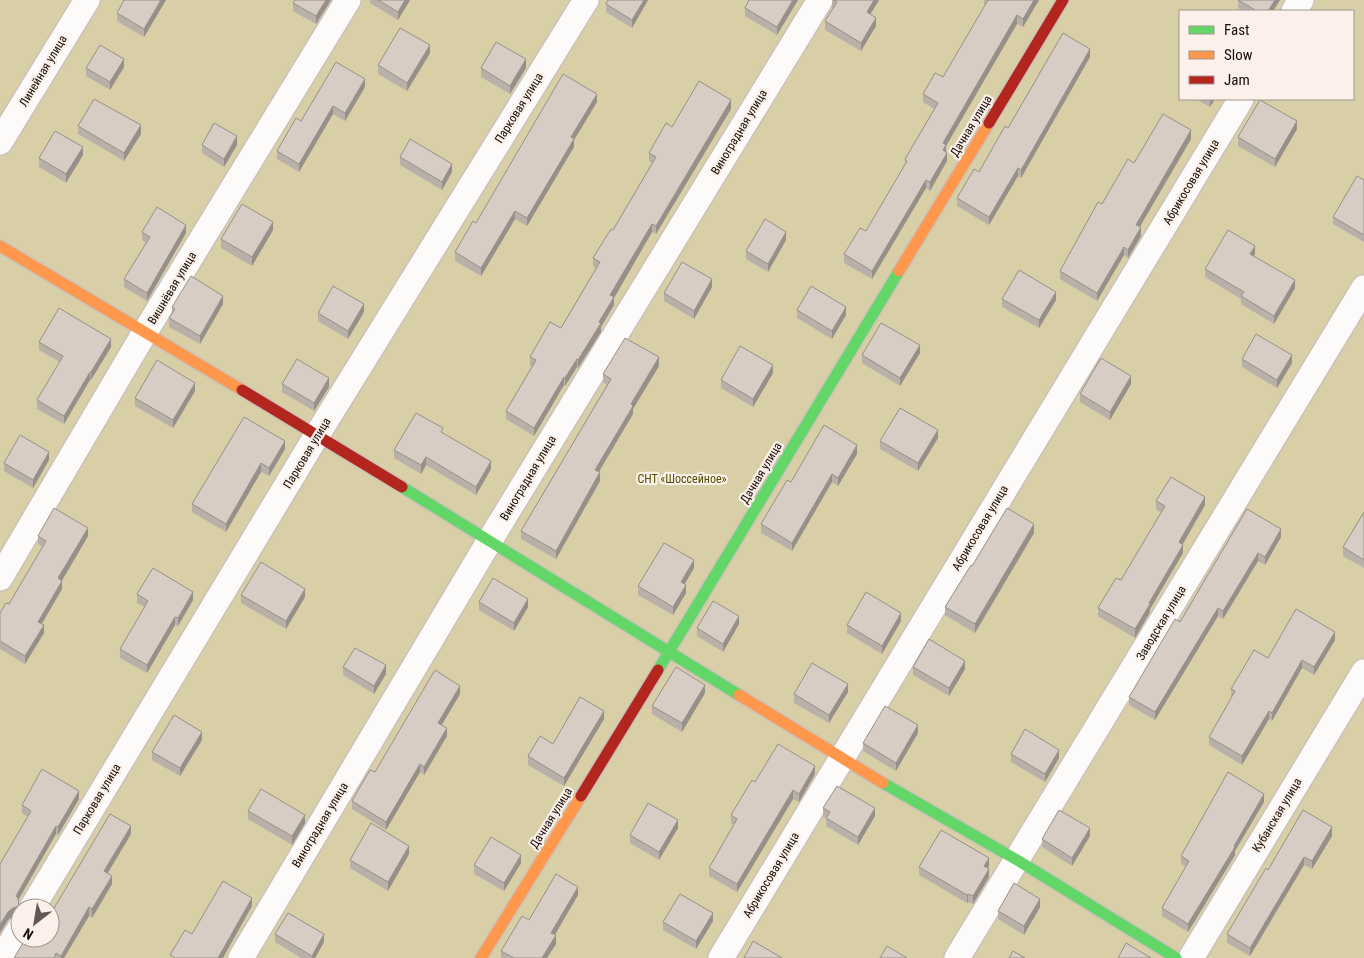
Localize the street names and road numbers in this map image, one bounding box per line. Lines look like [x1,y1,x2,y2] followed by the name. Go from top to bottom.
[16,33,70,109] street label: Линейная улица
[492,70,546,146] street label: Парковая улица
[708,87,770,177] street label: Виноградная улица
[947,93,995,159] street label: Дачная улица
[1160,136,1222,227] street label: Абрикосовая улица
[145,249,199,327] street label: Вишнёвая улица
[280,415,334,491] street label: Парковая улица
[497,433,559,523] street label: Виноградная улица
[737,440,785,506] street label: Дачная улица
[949,482,1011,573] street label: Абрикосовая улица
[1133,583,1189,663] street label: Заводская улица
[70,761,124,837] street label: Парковая улица
[1249,775,1305,855] street label: Кубанская улица
[289,780,351,870] street label: Виноградная улица
[527,785,575,851] street label: Дачная улица
[740,829,802,920] street label: Абрикосовая улица

